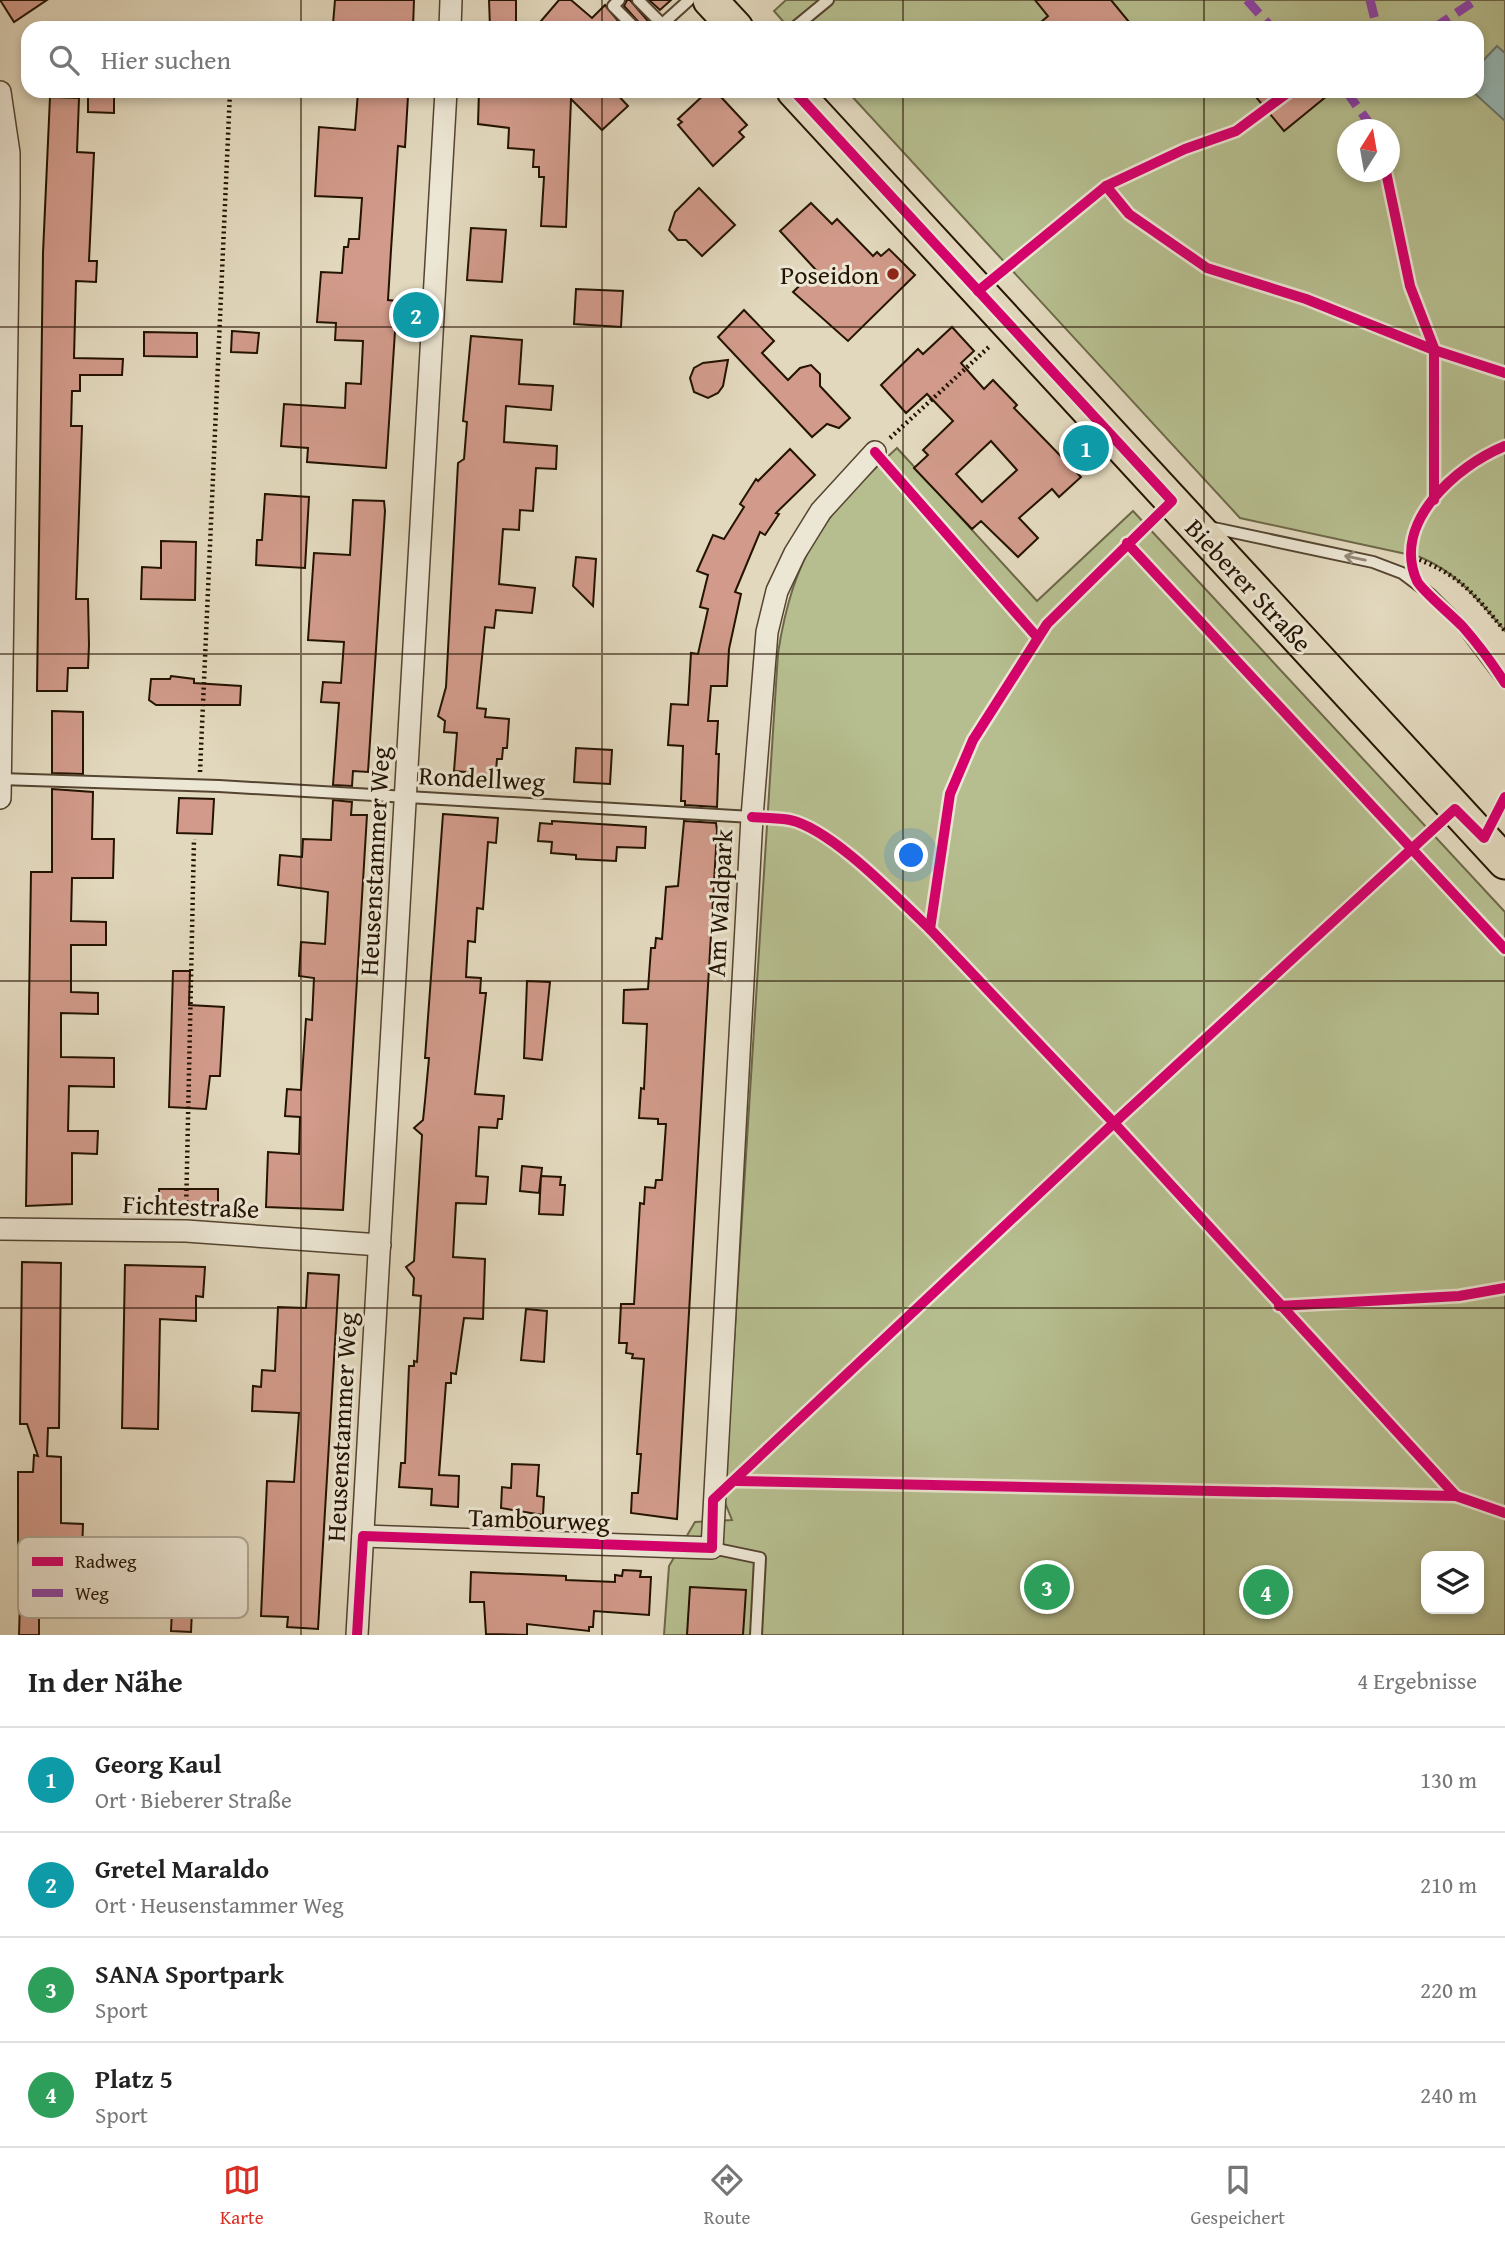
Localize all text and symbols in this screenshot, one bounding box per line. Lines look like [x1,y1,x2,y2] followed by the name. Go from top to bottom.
[21,21,1484,98] search box
[101,40,231,79] text: Hier suchen
[45,41,83,79] icon: search
[1337,119,1400,182] north arrow
[780,255,879,294] place label: Poseidon
[885,266,901,282] marker: Poseidon
[393,289,439,341] pin: 2
[1063,422,1109,474] pin: 1
[1176,509,1322,661] street label: Bieberer Straße
[1344,551,1367,565] one-way arrow
[349,745,399,977] street label: Heusenstammer Weg
[418,755,546,801] street label: Rondellweg
[696,828,742,978] street label: Am Waldpark
[894,838,928,872] your location
[122,1184,260,1228] street label: Fichtestraße
[316,1311,366,1543] street label: Heusenstammer Weg
[468,1497,611,1541] street label: Tambourweg
[18,1537,248,1618] legend
[75,1547,137,1575] text: Radweg
[1421,1551,1484,1614] map controls
[1421,1551,1484,1614] button: layers
[1024,1561,1070,1613] pin: 3
[1243,1566,1289,1618] pin: 4
[75,1579,109,1607] text: Weg
[28,1659,183,1703] text: In der Nähe
[1357,1664,1477,1697] text: 4 Ergebnisse
[95,1744,222,1783] text: Georg Kaul
[45,1763,57,1796] text: 1
[1420,1763,1477,1796] text: 130 m
[95,1783,292,1816] text: Ort · Bieberer Straße
[95,1849,269,1888] text: Gretel Maraldo
[45,1868,57,1901] text: 2
[1420,1868,1477,1901] text: 210 m
[95,1888,344,1921] text: Ort · Heusenstammer Weg
[95,1954,284,1993] text: SANA Sportpark
[45,1973,57,2006] text: 3
[1420,1973,1477,2006] text: 220 m
[95,1993,148,2026] text: Sport
[95,2059,173,2098] text: Platz 5
[45,2078,57,2111] text: 4
[1420,2078,1477,2111] text: 240 m
[95,2098,148,2131] text: Sport
[220,2161,264,2231] tab: Karte
[704,2161,750,2231] tab: Route
[1191,2161,1285,2231] tab: Gespeichert

